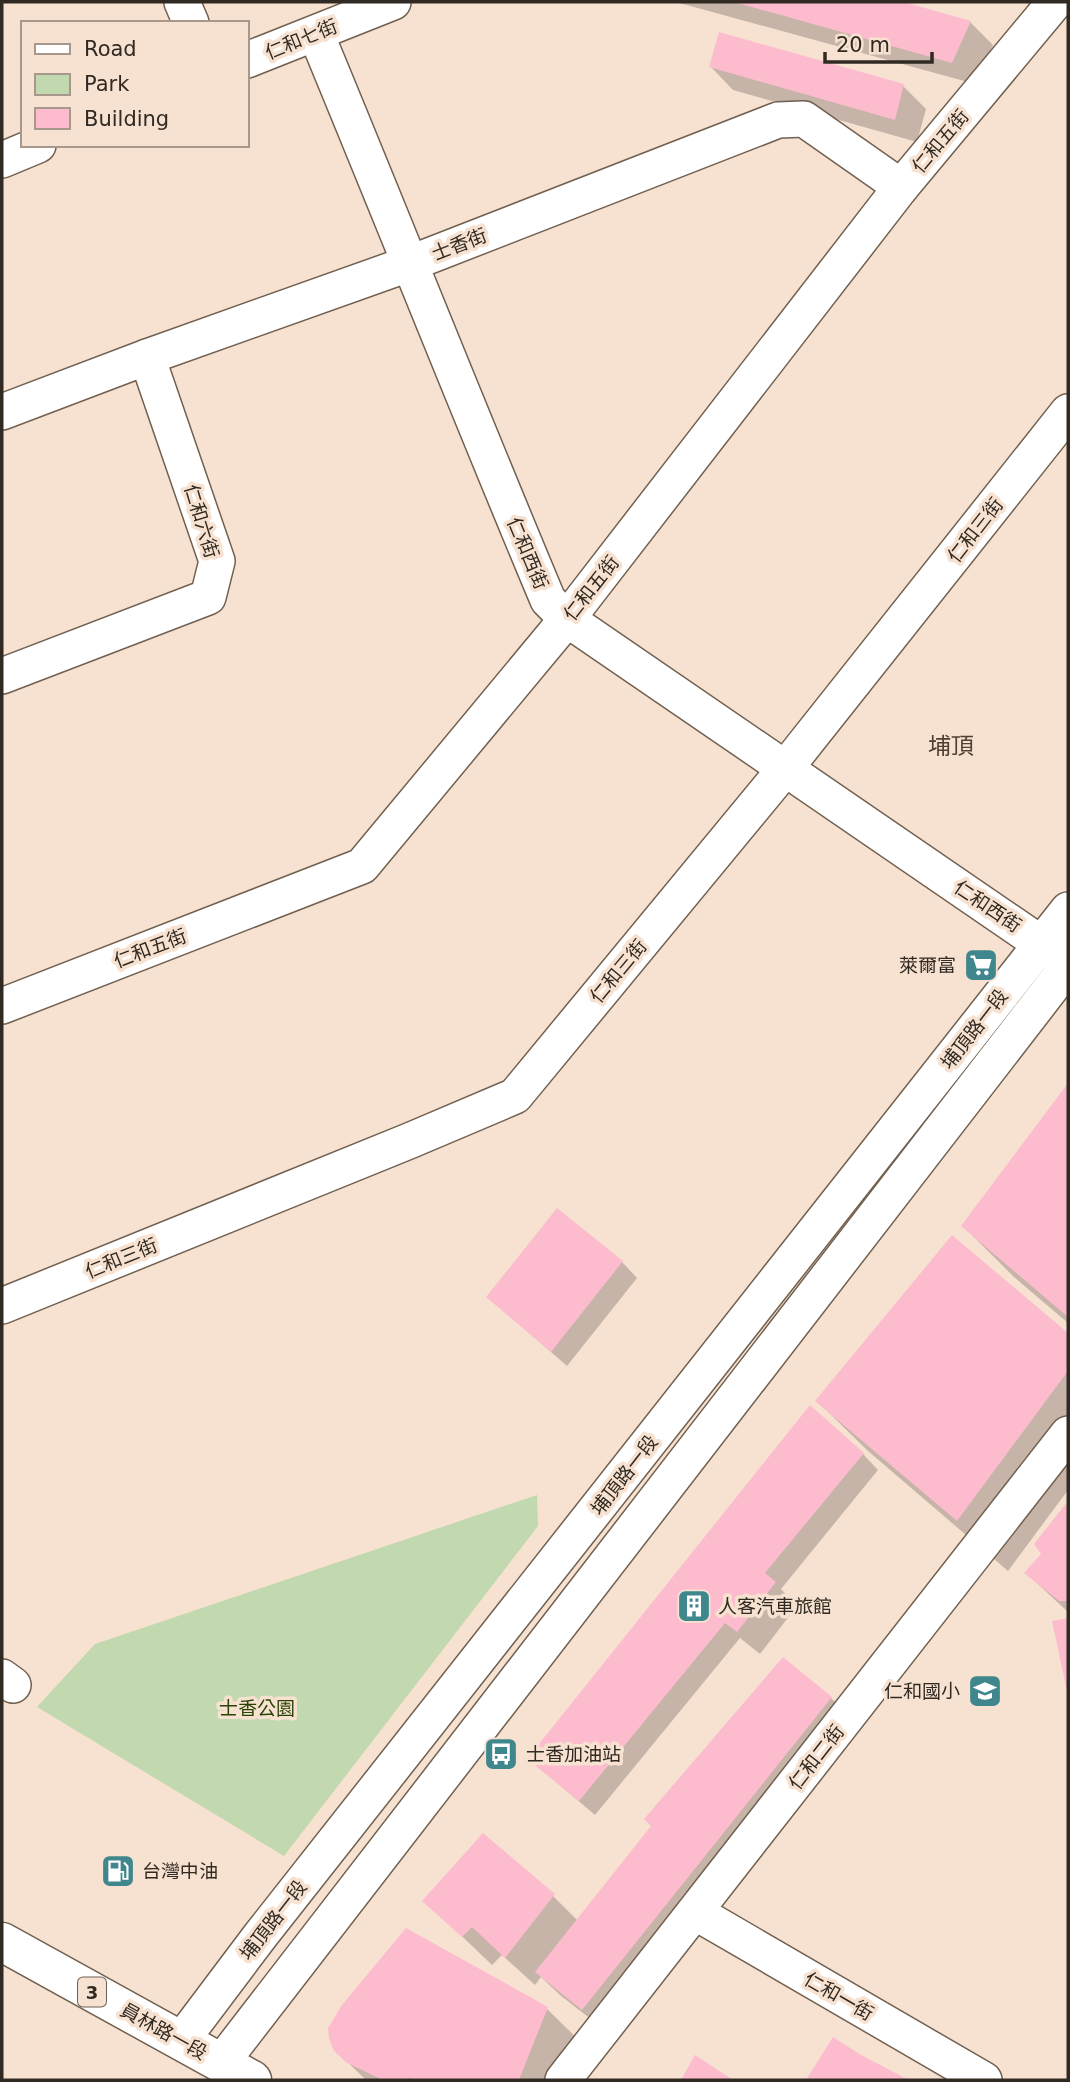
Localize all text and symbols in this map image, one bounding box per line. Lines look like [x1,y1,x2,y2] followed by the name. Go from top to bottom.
[262,15,340,63] street label: 仁和七街
[21,21,248,147] legend
[825,21,932,65] scale bar
[836,33,890,57] text: 20 m
[84,37,137,61] text: Road
[84,72,130,96] text: Park
[907,105,973,177] street label: 仁和五街
[84,107,169,131] text: Building
[428,224,490,264] street label: 士香街
[180,481,224,561] street label: 仁和六街
[943,493,1007,567] street label: 仁和三街
[503,514,553,592] street label: 仁和西街
[559,551,623,625] street label: 仁和五街
[928,733,974,759] district label: 埔頂
[950,876,1026,936] street label: 仁和西街
[111,924,189,972] street label: 仁和五街
[585,935,651,1007] street label: 仁和三街
[962,946,1000,984] supermarket icon: 萊爾富
[899,954,956,976] place label: 萊爾富
[936,985,1012,1073] street label: 埔頂路一段
[82,1234,160,1282] street label: 仁和三街
[586,1431,662,1519] street label: 埔頂路一段
[675,1587,713,1625] building icon: 人客汽車旅館
[718,1595,832,1617] place label: 人客汽車旅館
[966,1672,1004,1710] school or university icon: 仁和國小
[884,1680,960,1702] place label: 仁和國小
[219,1697,295,1719] park label: 士香公園
[784,1720,848,1794] street label: 仁和二街
[482,1735,520,1773] bus stop icon: 士香加油站
[526,1743,621,1765] place label: 士香加油站
[99,1852,137,1890] fuel station icon: 台灣中油
[142,1860,218,1882] place label: 台灣中油
[235,1876,311,1964] street label: 埔頂路一段
[801,1967,877,2025] street label: 仁和一街
[78,1978,106,2006] road number: 3
[117,1998,211,2064] street label: 員林路一段

